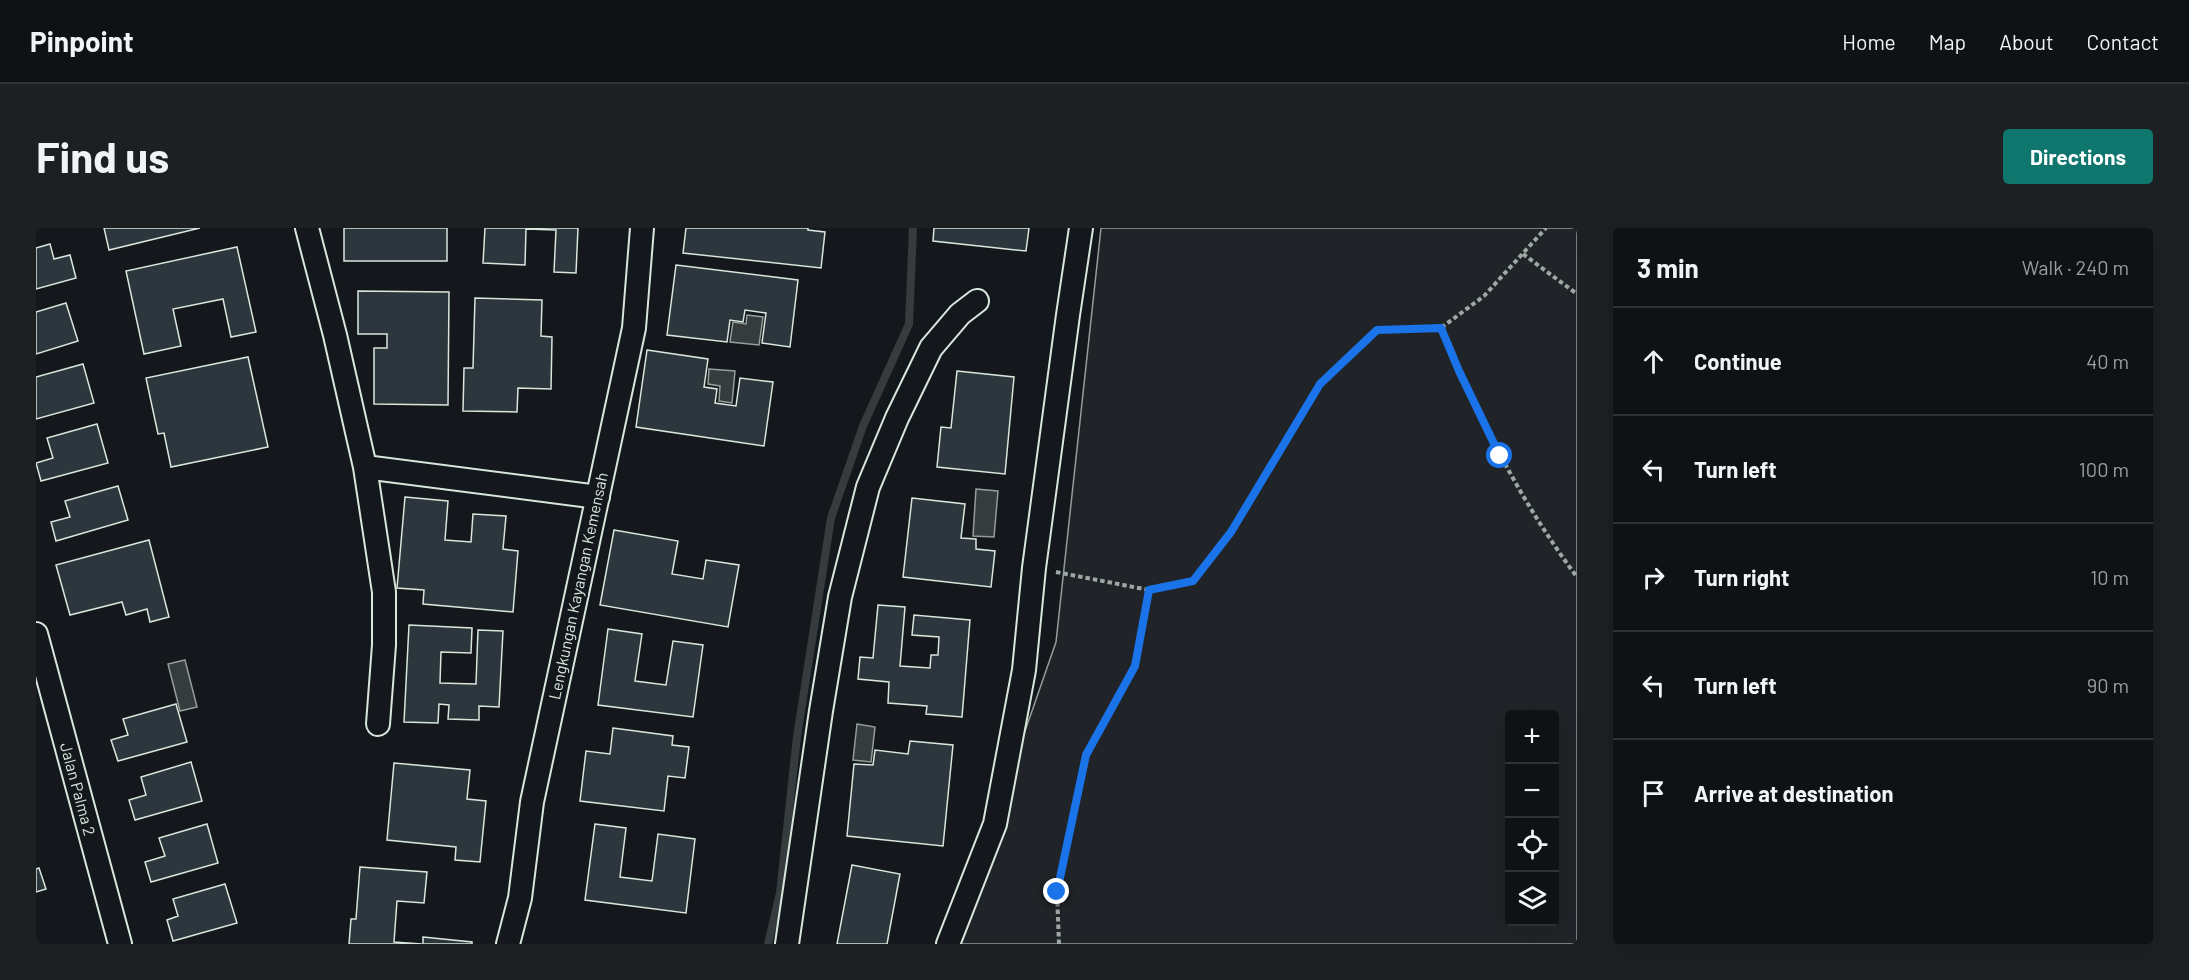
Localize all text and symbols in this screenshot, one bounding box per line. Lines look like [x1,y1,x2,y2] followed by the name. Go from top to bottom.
[30,24,134,58] text: Pinpoint
[1842,29,1896,54] text: Home
[1929,29,1966,54] text: Map
[1999,29,2054,54] text: About
[2087,29,2159,54] text: Contact
[2003,129,2153,184] button: Directions
[36,131,169,181] text: Find us
[1637,252,1699,283] text: 3 min
[2022,255,2129,279] text: Walk · 240 m
[1637,345,1670,378] icon: ahead
[1694,348,1782,374] text: Continue
[2086,349,2129,373] text: 40 m
[1486,442,1512,468] route start
[1637,453,1670,486] icon: left
[1694,456,1777,482] text: Turn left
[2079,457,2129,481] text: 100 m
[544,471,611,701] street label: Lengkungan Kayangan Kemensah
[1637,561,1670,594] icon: right
[1694,564,1789,590] text: Turn right
[2090,565,2129,589] text: 10 m
[1637,669,1670,702] icon: left
[1694,672,1777,698] text: Turn left
[2087,673,2129,697] text: 90 m
[1505,710,1559,926] map controls
[1505,710,1559,764] button: +
[57,740,100,837] street label: Jalan Palma 2
[1505,764,1559,818] button: −
[1637,777,1670,810] icon: arrive
[1694,780,1893,806] text: Arrive at destination
[1505,818,1559,872] button: locate
[1505,872,1559,926] button: layers
[1043,878,1069,904] route end

